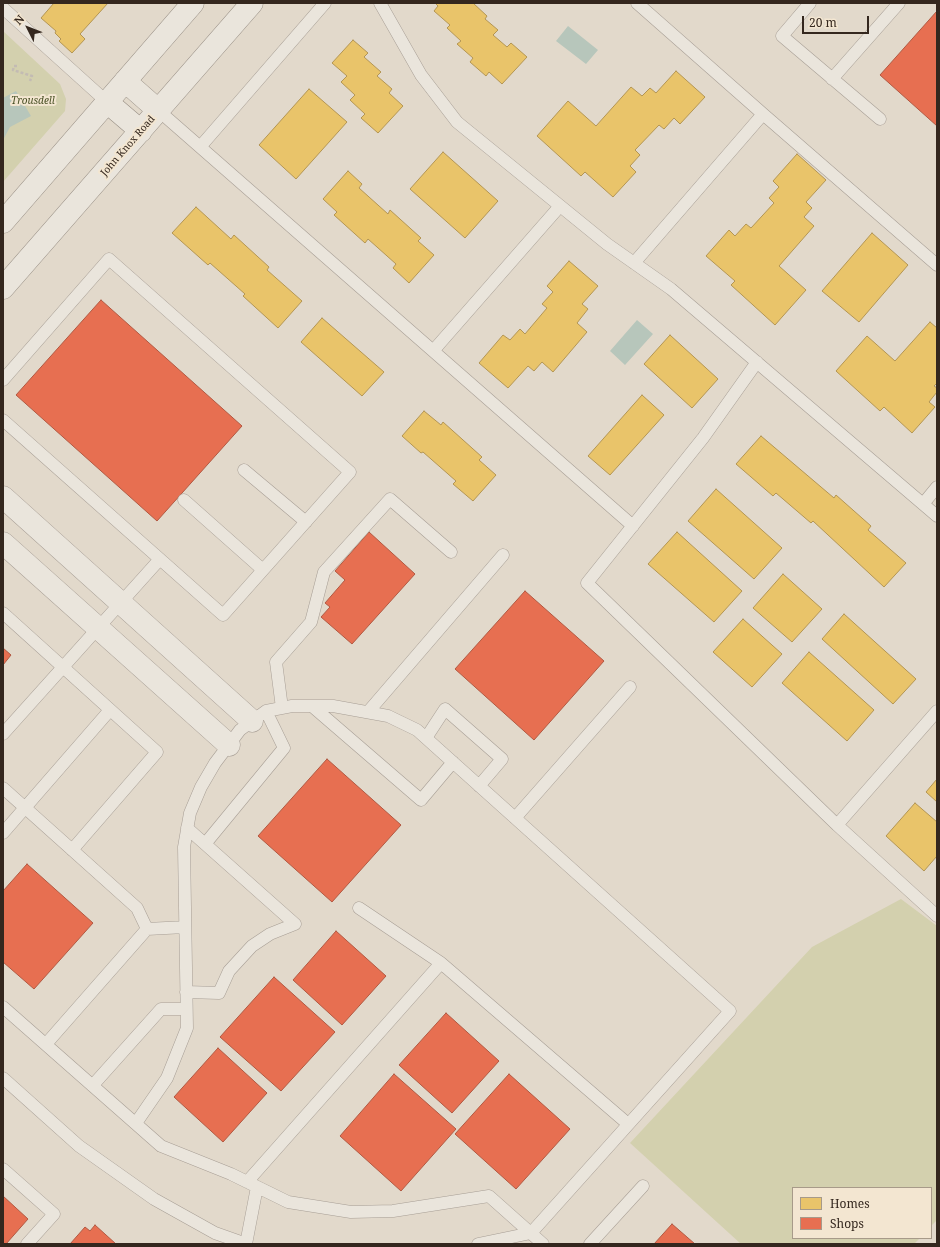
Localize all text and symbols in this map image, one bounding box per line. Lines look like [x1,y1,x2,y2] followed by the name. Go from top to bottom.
[8,8,48,48] north arrow
[804,8,871,34] scale bar
[10,11,27,28] text: N
[809,14,837,31] text: 20 m
[11,95,55,107] park label: Trousdell
[98,113,158,179] street label: John Knox Road
[792,1187,932,1239] legend
[830,1195,870,1212] text: Homes
[830,1215,864,1232] text: Shops

